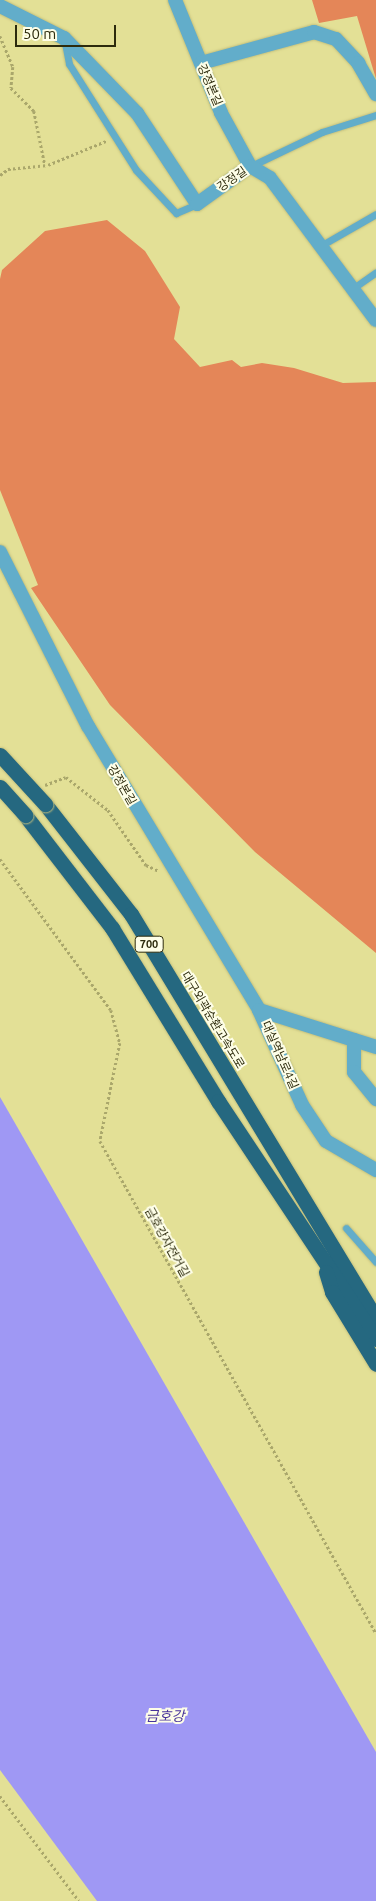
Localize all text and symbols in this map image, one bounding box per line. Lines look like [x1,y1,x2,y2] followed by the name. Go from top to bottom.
[18,15,119,47] scale bar
[23,25,56,42] text: 50 m
[195,62,225,108] street label: 강정본길
[214,164,250,194] street label: 강정길
[105,762,139,808] street label: 강정본길
[134,936,164,952] road number: 700
[178,969,248,1071] street label: 대구외곽순환고속도로
[259,1019,301,1091] street label: 대실역남로4길
[142,1205,192,1279] street label: 금호강자전거길
[146,1708,184,1724] water label: 금호강

